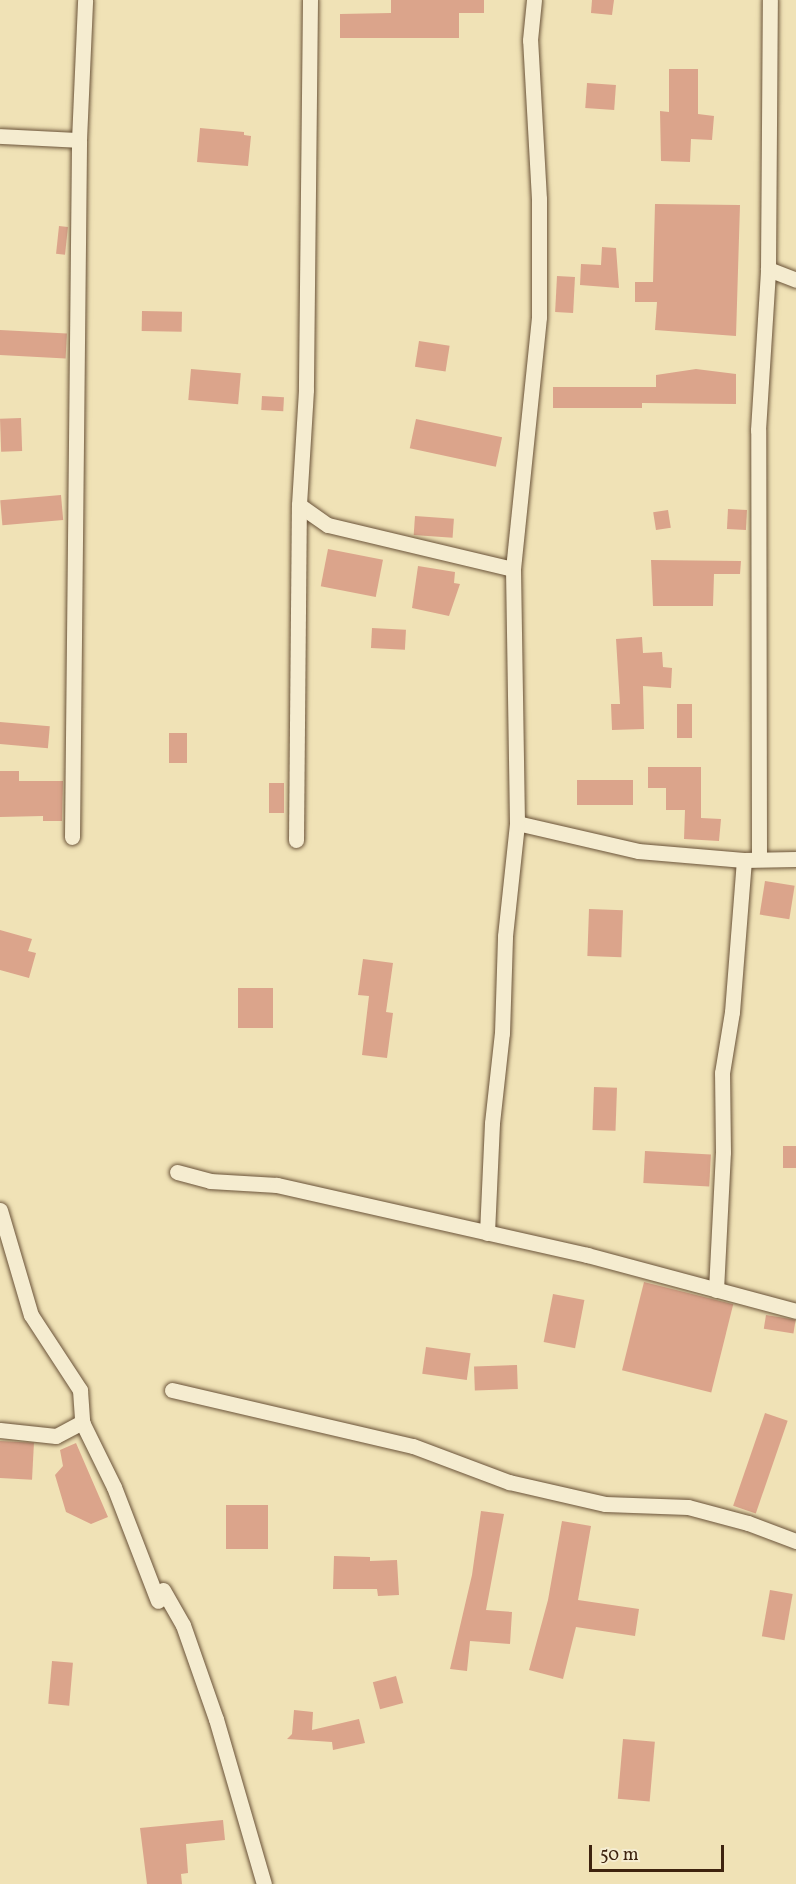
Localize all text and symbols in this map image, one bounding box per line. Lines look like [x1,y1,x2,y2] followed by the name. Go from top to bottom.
[592,1833,727,1871] scale bar
[600,1843,639,1868] text: 50 m

